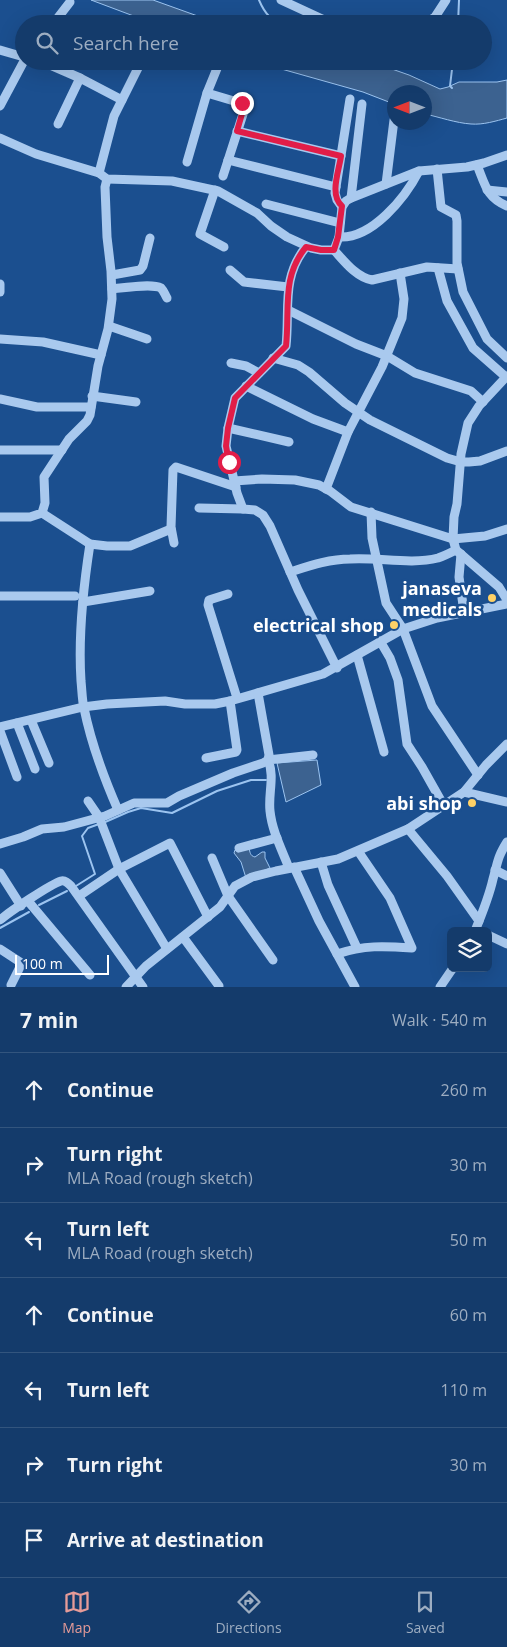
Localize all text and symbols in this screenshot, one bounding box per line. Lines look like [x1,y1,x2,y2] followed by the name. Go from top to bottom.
[15,15,492,70] search box
[33,29,61,57] icon: search
[73,30,179,56] text: Search here
[387,85,432,130] north arrow
[231,92,254,115] route end
[218,451,241,474] route start
[400,576,482,621] place label: janaseva medicals
[486,592,498,604] marker: janaseva medicals
[253,613,384,637] place label: electrical shop
[388,619,400,631] marker: electrical shop
[386,791,462,815] place label: abi shop
[466,797,478,809] marker: abi shop
[447,927,492,972] map controls
[447,927,492,972] button: layers
[15,952,109,975] scale bar
[22,954,63,973] text: 100 m
[20,1006,78,1034] text: 7 min
[392,1009,487,1031] text: Walk · 540 m
[20,1076,48,1104] icon: ahead
[67,1077,154,1103] text: Continue
[441,1079,487,1101] text: 260 m
[67,1141,162,1167] text: Turn right
[20,1151,48,1179] icon: right
[450,1154,487,1176] text: 30 m
[67,1167,253,1189] text: MLA Road (rough sketch)
[67,1216,149,1242] text: Turn left
[20,1226,48,1254] icon: left
[450,1229,487,1251] text: 50 m
[67,1242,253,1264] text: MLA Road (rough sketch)
[20,1301,48,1329] icon: ahead
[67,1302,154,1328] text: Continue
[450,1304,487,1326] text: 60 m
[20,1376,48,1404] icon: left
[67,1377,149,1403] text: Turn left
[441,1379,487,1401] text: 110 m
[20,1451,48,1479] icon: right
[67,1452,162,1478] text: Turn right
[450,1454,487,1476] text: 30 m
[20,1526,48,1554] icon: arrive
[67,1527,264,1553] text: Arrive at destination
[62,1588,91,1637] tab: Map
[215,1588,282,1637] tab: Directions
[406,1588,445,1637] tab: Saved

